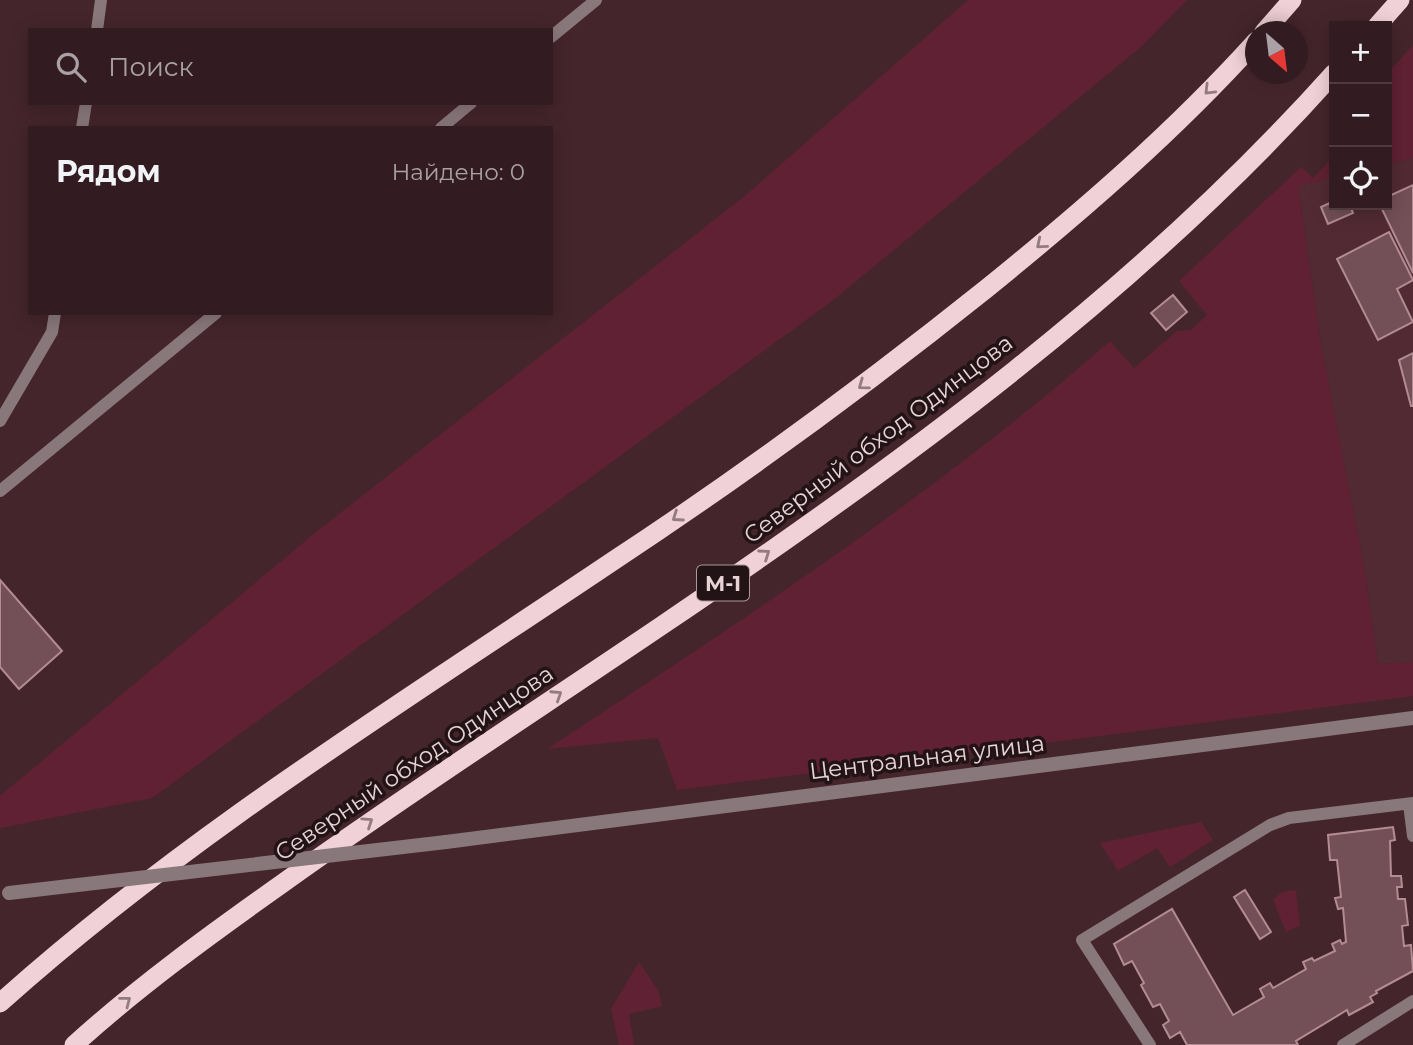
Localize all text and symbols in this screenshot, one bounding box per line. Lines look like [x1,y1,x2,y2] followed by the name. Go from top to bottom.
[1245,21,1308,84] north arrow
[1329,21,1392,210] map controls
[1329,21,1392,84] button: +
[28,28,553,105] search box
[52,48,90,86] icon: search
[108,51,194,83] text: Поиск
[1204,82,1217,95] one-way arrow
[1329,84,1392,147] button: −
[1329,147,1392,210] button: locate
[56,153,161,190] text: Рядом
[391,158,525,186] text: Найдено: 0
[1036,235,1048,248] one-way arrow
[738,329,1018,549] street label: Северный обход Одинцова
[858,377,871,390] one-way arrow
[672,509,685,522] one-way arrow
[758,549,771,562] one-way arrow
[697,566,749,600] road number: М-1
[270,659,558,867] street label: Северный обход Одинцова
[549,690,562,703] one-way arrow
[808,729,1046,785] street label: Центральная улица
[360,818,373,830] one-way arrow
[117,997,130,1009] one-way arrow

